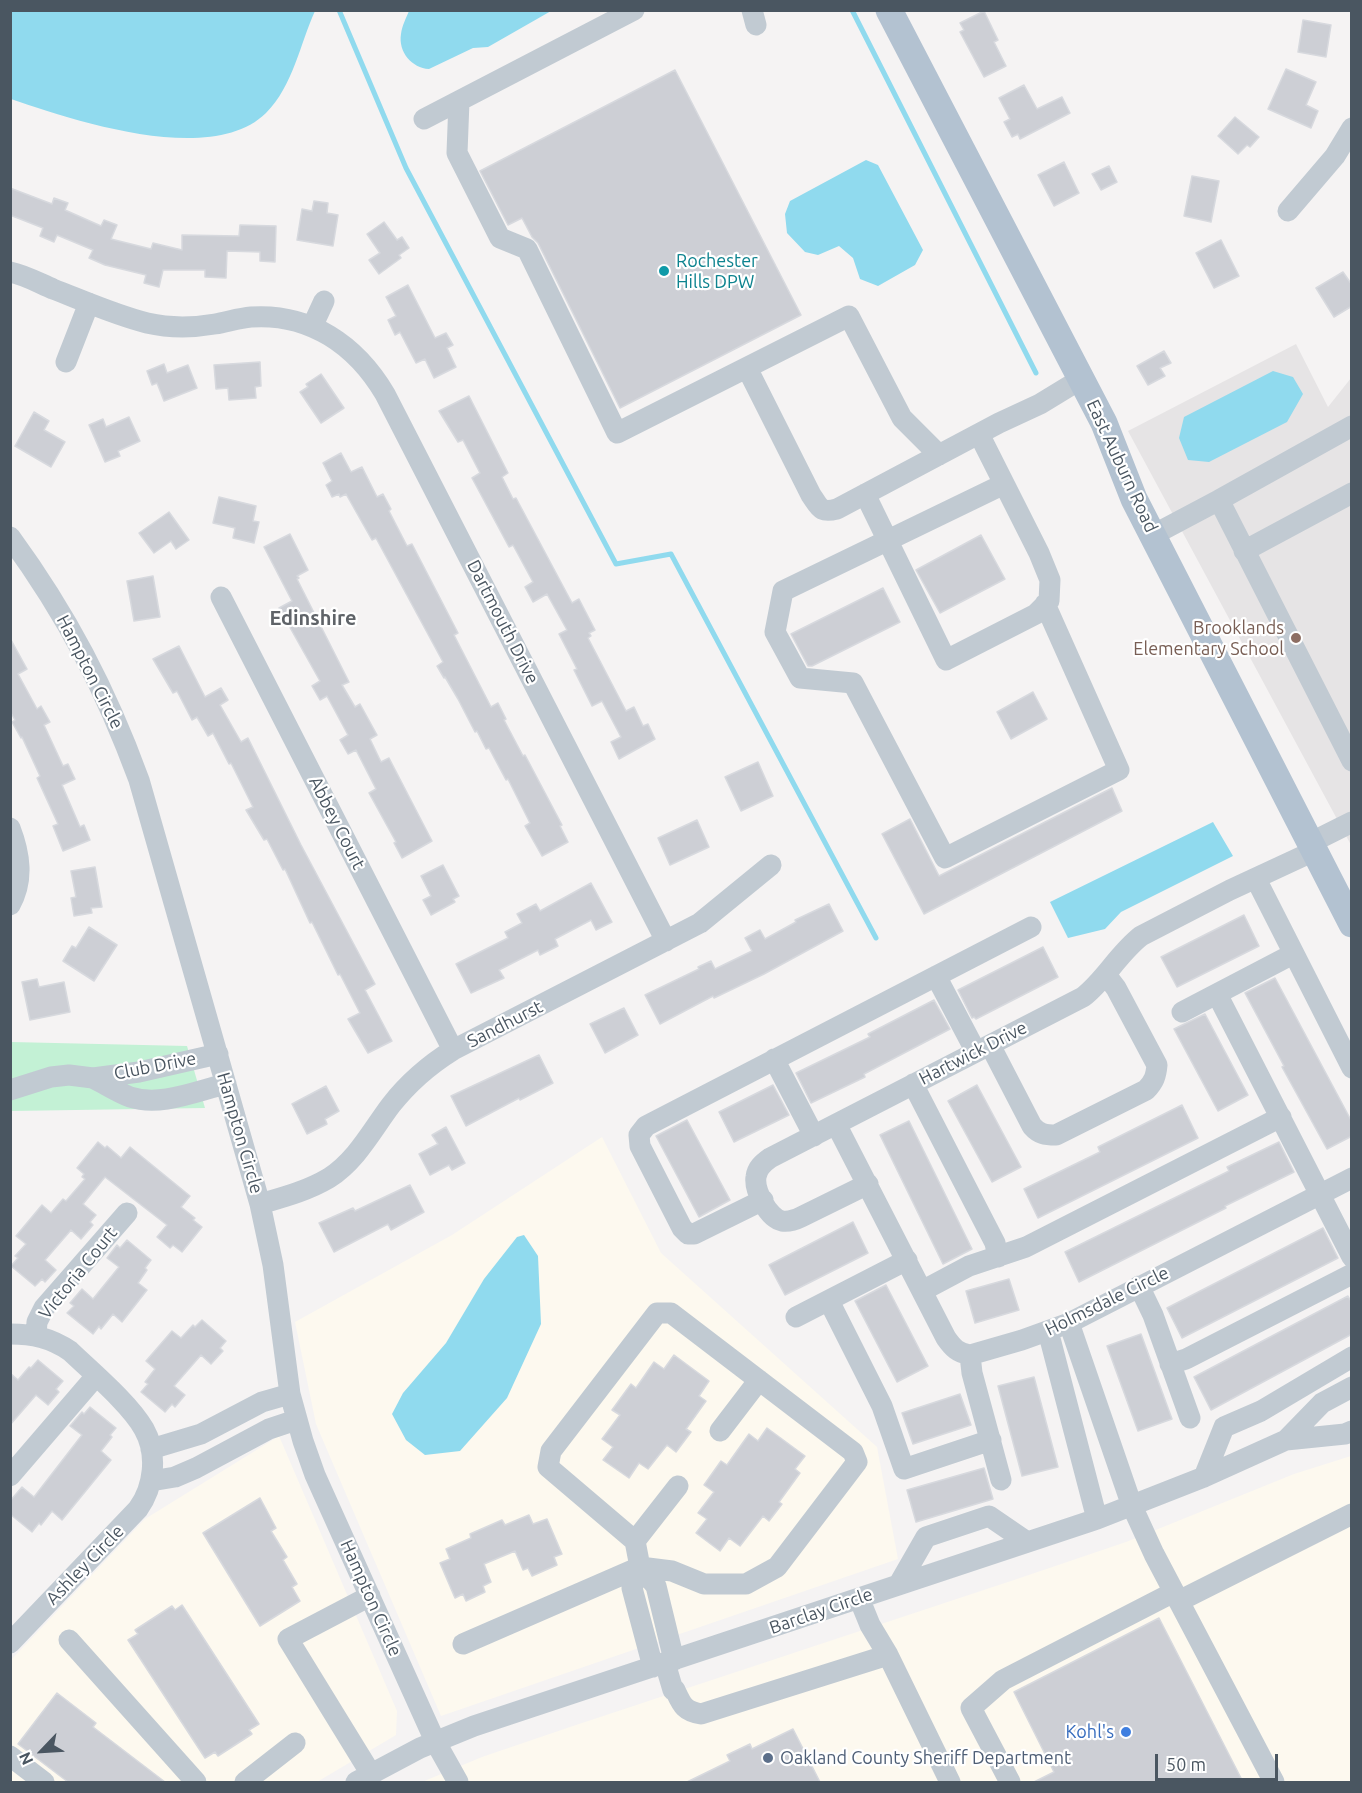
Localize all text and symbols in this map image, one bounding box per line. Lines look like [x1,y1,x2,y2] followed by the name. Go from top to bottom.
[676,250,758,292] place label: Rochester Hills DPW
[657,264,671,278] marker: Rochester Hills DPW
[1082,396,1162,536] street label: East Auburn Road
[462,556,544,688] street label: Dartmouth Drive
[269,606,357,630] district label: Edinshire
[52,611,128,733] street label: Hampton Circle
[1133,617,1284,660] place label: Brooklands Elementary School
[1289,631,1303,645] marker: Brooklands Elementary School
[304,773,370,873] street label: Abbey Court
[464,996,546,1052] street label: Sandhurst
[915,1017,1031,1089] street label: Hartwick Drive
[112,1047,198,1085] street label: Club Drive
[212,1070,268,1196] street label: Hampton Circle
[34,1222,122,1324] street label: Victoria Court
[1042,1262,1172,1340] street label: Holmsdale Circle
[42,1521,128,1609] street label: Ashley Circle
[336,1536,406,1660] street label: Hampton Circle
[766,1583,876,1639] street label: Barclay Circle
[12,1721,72,1781] north arrow
[1066,1721,1114,1743] place label: Kohl's
[1119,1725,1133,1739] marker: Kohl's
[1158,1742,1281,1780] scale bar
[780,1747,1071,1769] place label: Oakland County Sheriff Department
[15,1749,36,1768] text: N
[761,1751,775,1765] marker: Oakland County Sheriff Department
[1166,1754,1206,1774] text: 50 m

